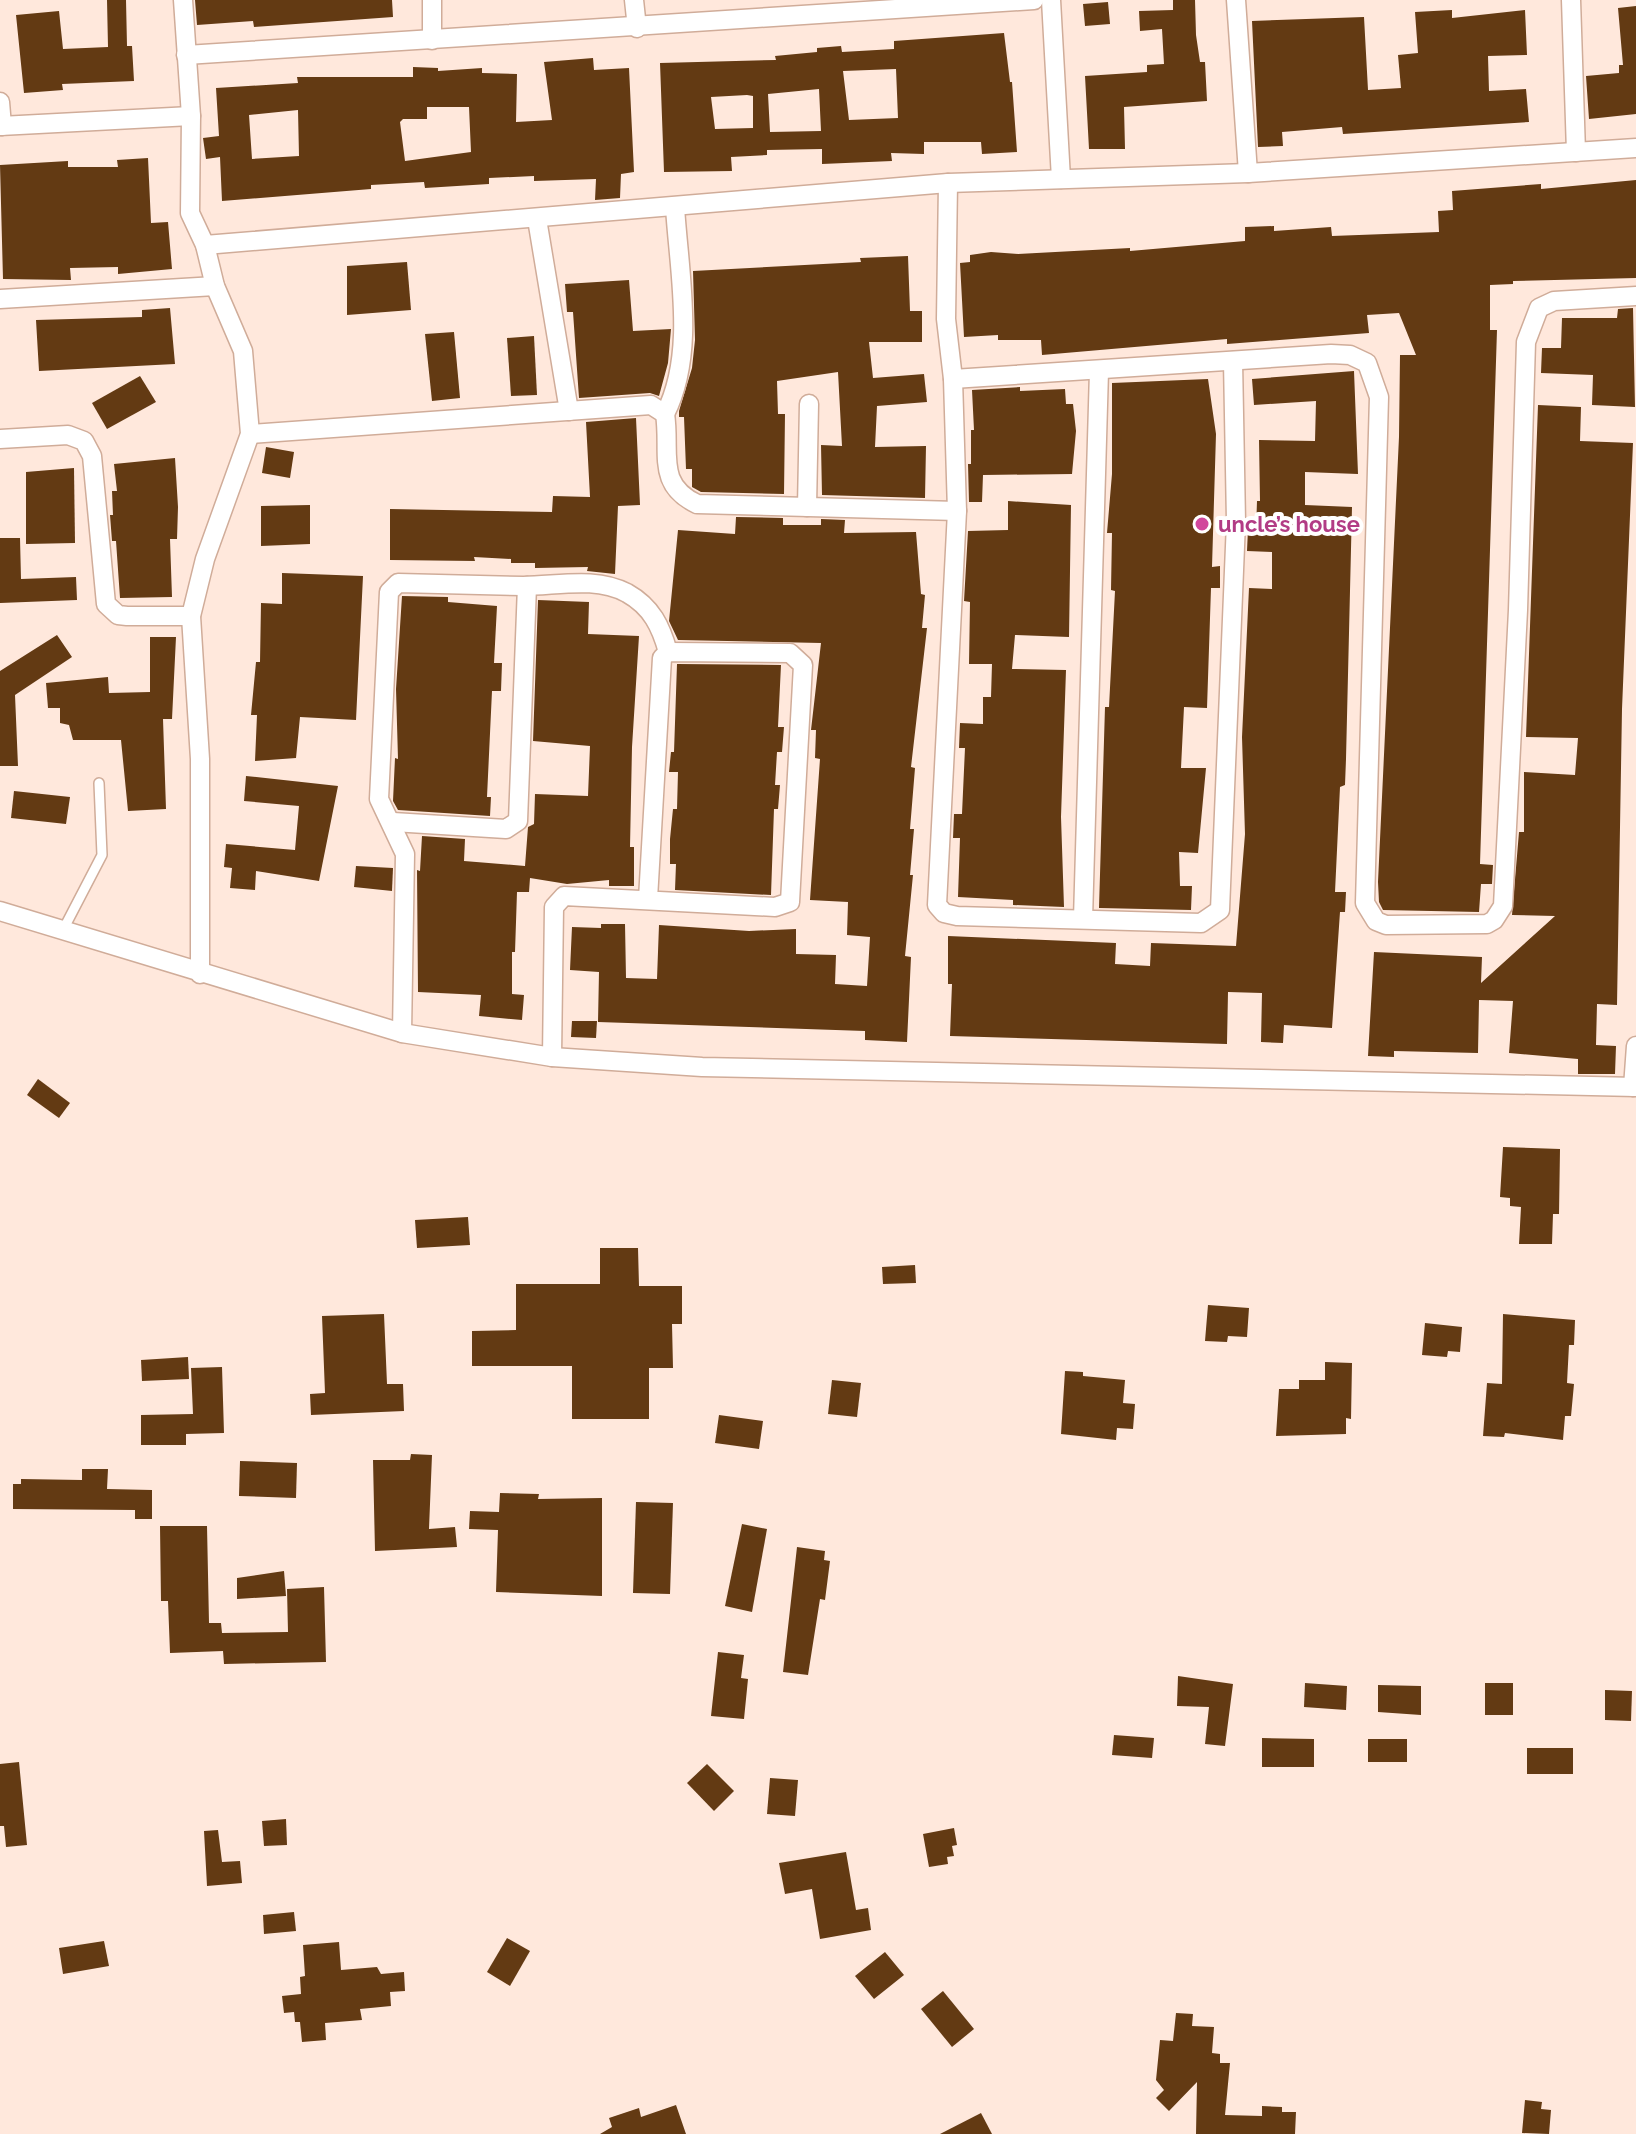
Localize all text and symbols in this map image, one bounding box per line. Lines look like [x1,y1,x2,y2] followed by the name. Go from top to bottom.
[1218,511,1360,537] place label: uncle’s house
[1193,515,1211,533] marker: uncle’s house

